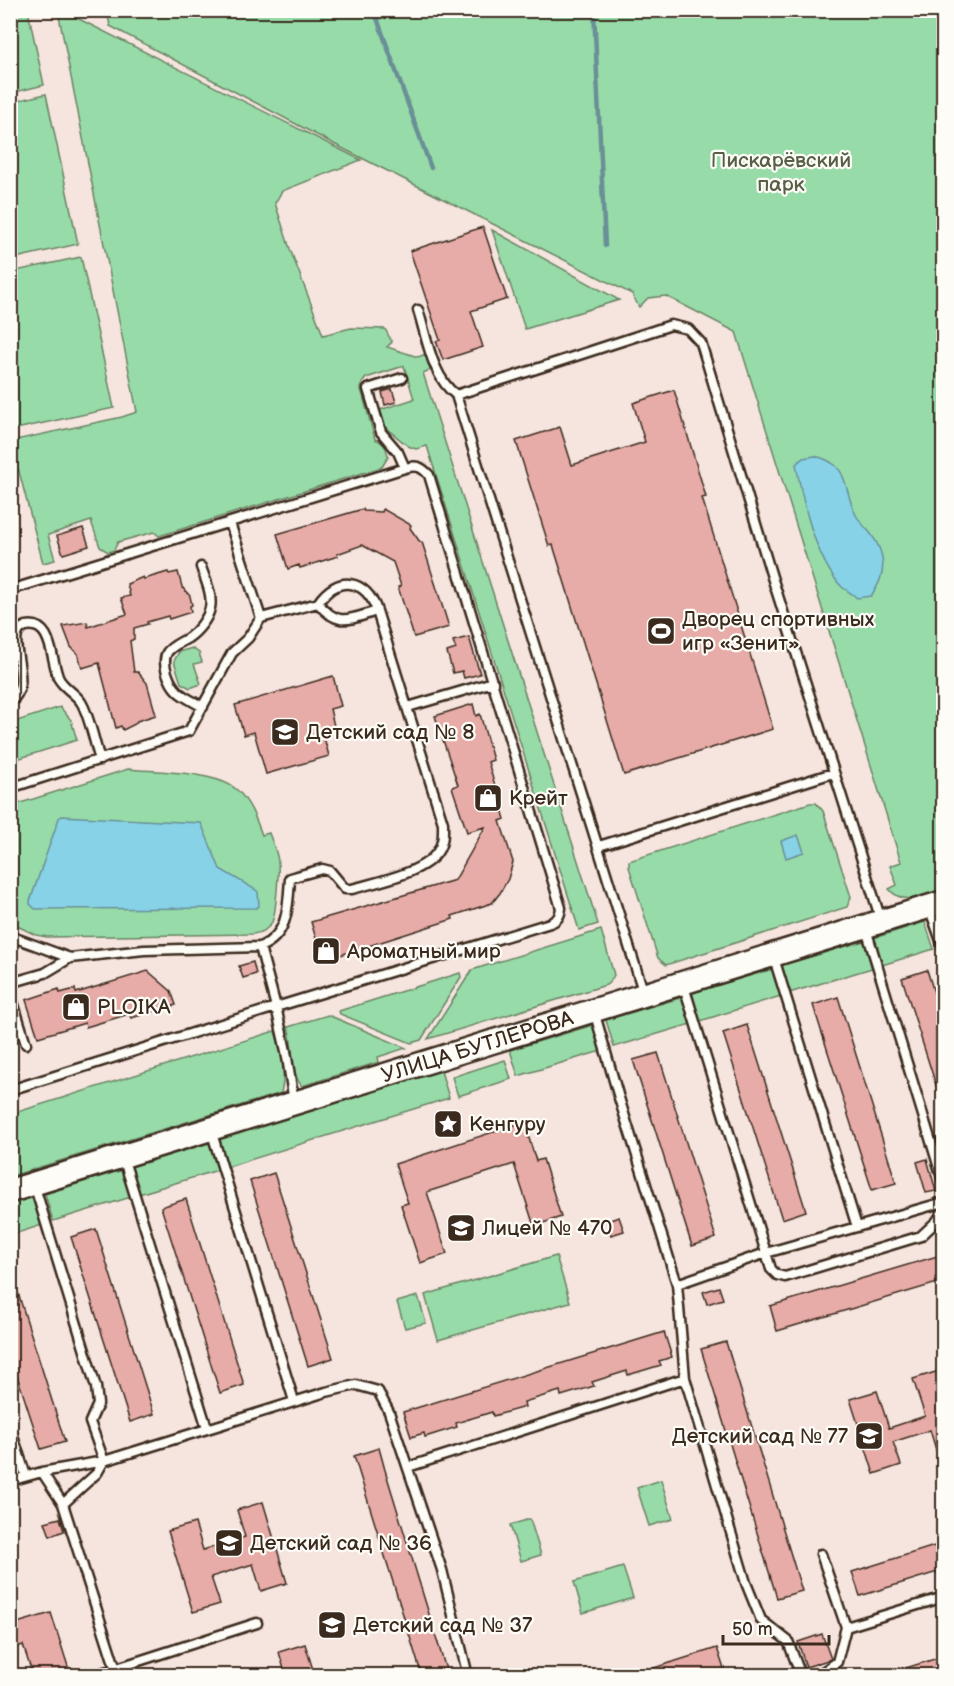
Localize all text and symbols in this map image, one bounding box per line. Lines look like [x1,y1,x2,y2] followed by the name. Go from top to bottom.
[711,148,851,197] park label: Пискарёвский парк
[682,607,875,656] place label: Дворец спортивных игр «Зенит»
[645,615,677,647] sports icon: Дворец спортивных игр «Зенит»
[269,716,301,748] school or university icon: Детский сад № 8
[306,720,474,745] place label: Детский сад № 8
[472,782,504,814] shop icon: Крейт
[509,786,568,811] place label: Крейт
[310,935,342,967] shop icon: Ароматный мир
[346,939,501,964] place label: Ароматный мир
[60,991,92,1023] shop icon: PLOIKA
[97,995,171,1020] place label: PLOIKA
[378,1005,576,1088] street label: УЛИЦА БУТЛЕРОВА
[432,1108,464,1140] place icon: Кенгуру
[469,1112,546,1137] place label: Кенгуру
[445,1212,477,1244] school or university icon: Лицей № 470
[481,1216,612,1241] place label: Лицей № 470
[853,1420,885,1452] school or university icon: Детский сад № 77
[672,1424,849,1449] place label: Детский сад № 77
[213,1527,245,1559] school or university icon: Детский сад № 36
[250,1531,432,1556] place label: Детский сад № 36
[723,1608,830,1646] scale bar
[316,1609,348,1641] school or university icon: Детский сад № 37
[353,1613,533,1638] place label: Детский сад № 37
[732,1619,773,1640] text: 50 m

